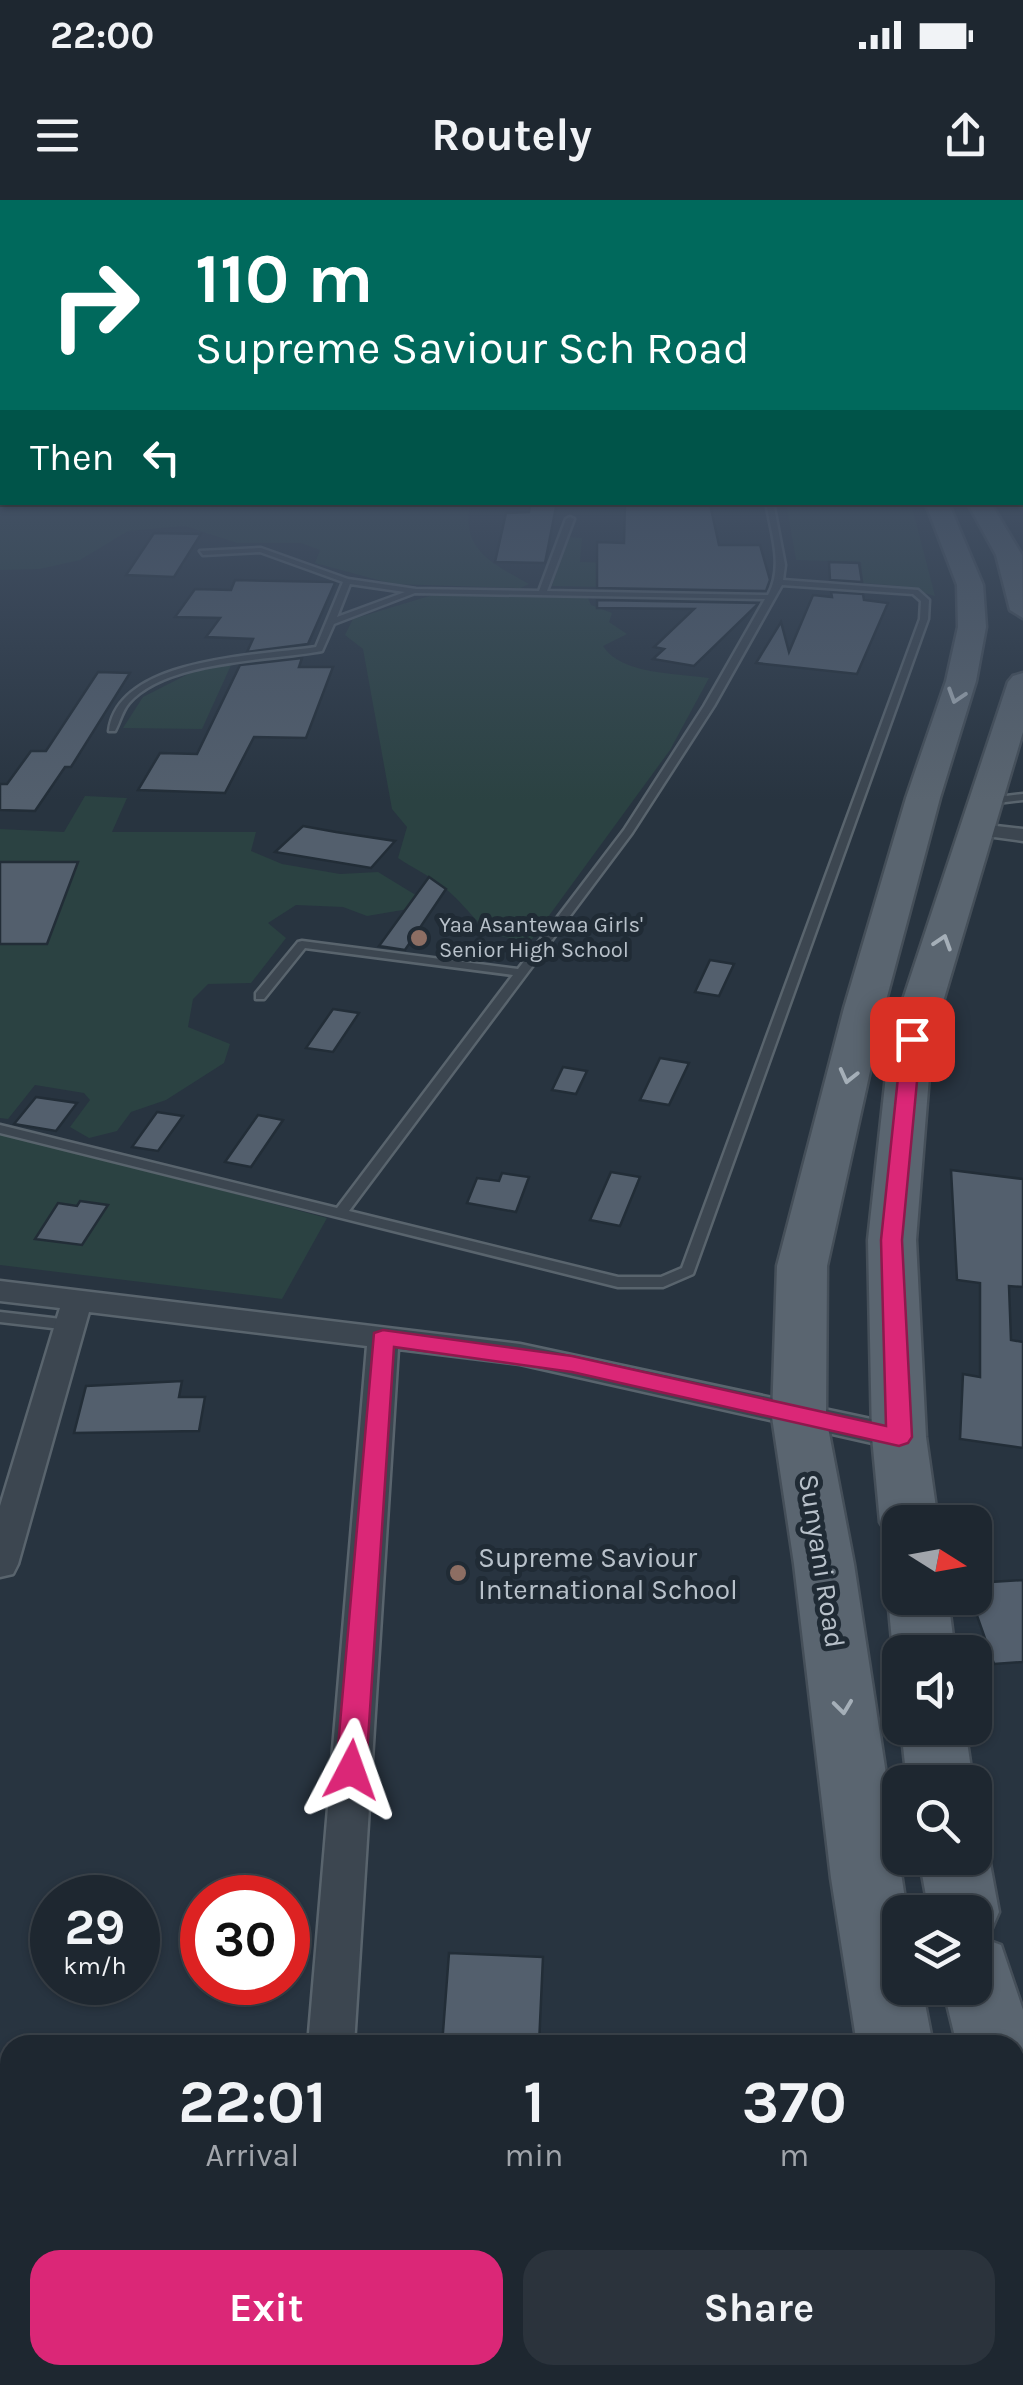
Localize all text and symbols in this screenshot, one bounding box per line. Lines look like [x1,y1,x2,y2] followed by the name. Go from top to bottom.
[50,13,154,58] text: 22:00
[30,108,85,163] icon: menu
[938,108,993,163] icon: share
[431,109,592,161] text: Routely
[195,238,373,320] text: 110 m
[30,240,160,370] icon: right
[195,322,750,374] text: Supreme Saviour Sch Road
[134,430,189,485] icon: left
[30,435,114,480] text: Then
[948,687,968,704] one-way arrow
[439,912,643,963] place label: Yaa Asantewaa Girls' Senior High School
[408,927,430,949] marker: Yaa Asantewaa Girls' Senior High School
[931,934,952,951] one-way arrow
[870,997,955,1082] pin
[885,1012,940,1067] icon: arrive
[839,1067,860,1084] one-way arrow
[792,1472,852,1650] street label: Sunyani Road
[882,1505,992,1615] north arrow
[882,1505,992,2005] map controls
[478,1541,738,1606] place label: Supreme Saviour International School
[447,1562,469,1584] marker: Supreme Saviour International School
[882,1635,992,1745] button: sound
[832,1699,853,1715] one-way arrow
[299,1718,403,1822] position arrow
[882,1765,992,1875] button: search
[180,1875,310,2005] speed limit sign: 30
[882,1895,992,2005] button: layers
[65,1898,125,1957] text: 29
[63,1951,127,1980] text: km/h
[178,2067,326,2137] text: 22:01
[523,2067,545,2137] text: 1
[742,2067,847,2137] text: 370
[205,2137,299,2174] text: Arrival
[505,2137,563,2174] text: min
[779,2137,809,2174] text: m
[30,2250,503,2365] button: Exit
[523,2250,995,2365] button: Share

